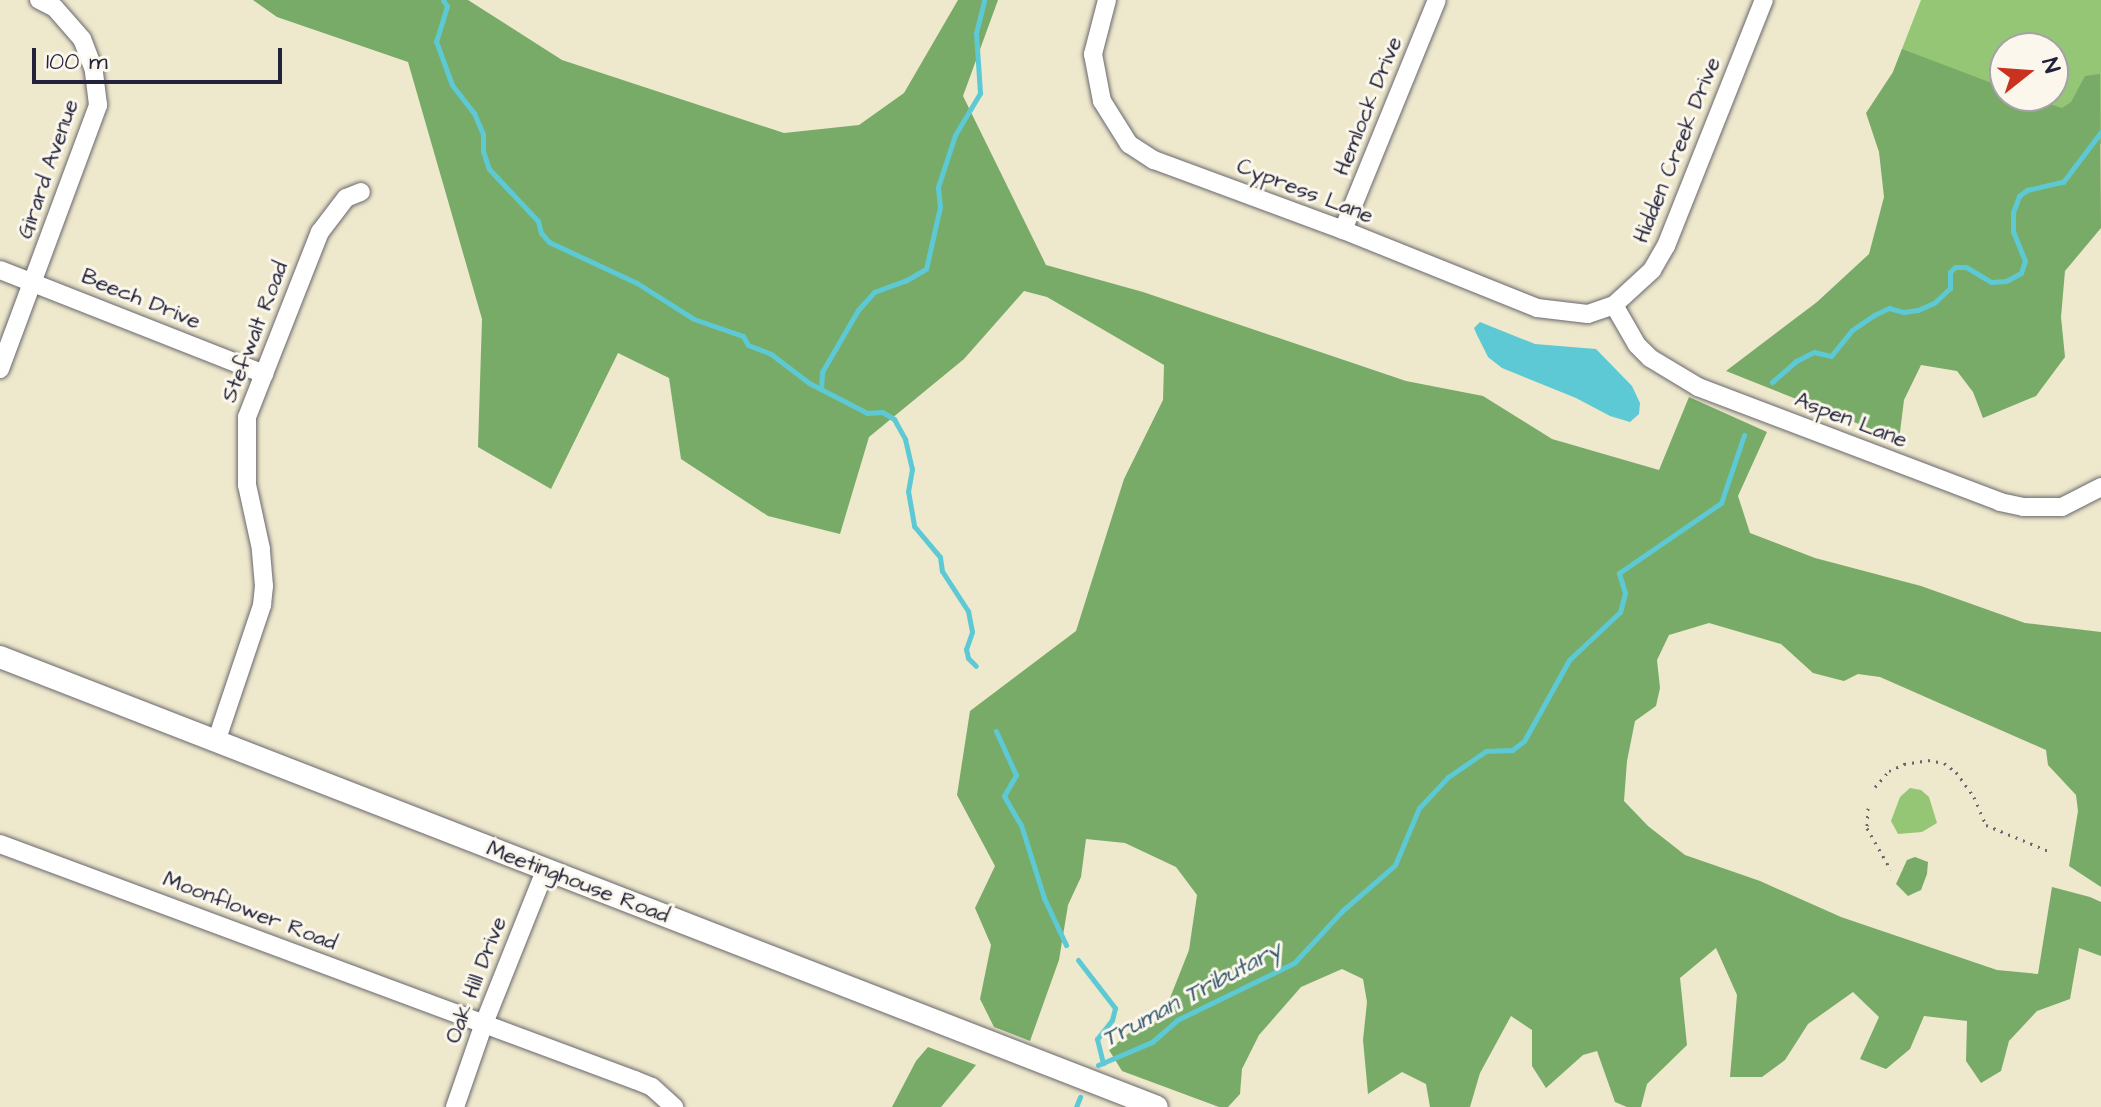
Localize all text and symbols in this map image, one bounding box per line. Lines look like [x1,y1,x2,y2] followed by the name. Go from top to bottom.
[36,32,286,82] scale bar
[1989,32,2069,112] north arrow
[1328,33,1408,179] street label: Hemlock Drive
[46,45,108,79] text: 100 m
[1628,53,1726,247] street label: Hidden Creek Drive
[2034,54,2067,77] text: N
[12,96,84,242] street label: Girard Avenue
[1233,153,1377,229] street label: Cypress Lane
[216,258,294,406] street label: Stefwalt Road
[78,263,204,335] street label: Beech Drive
[1791,386,1911,454] street label: Aspen Lane
[483,835,673,929] street label: Meetinghouse Road
[159,866,341,956] street label: Moonflower Road
[440,913,512,1047] street label: Oak Hill Drive
[1098,936,1286,1054] water label: Truman Tributary

